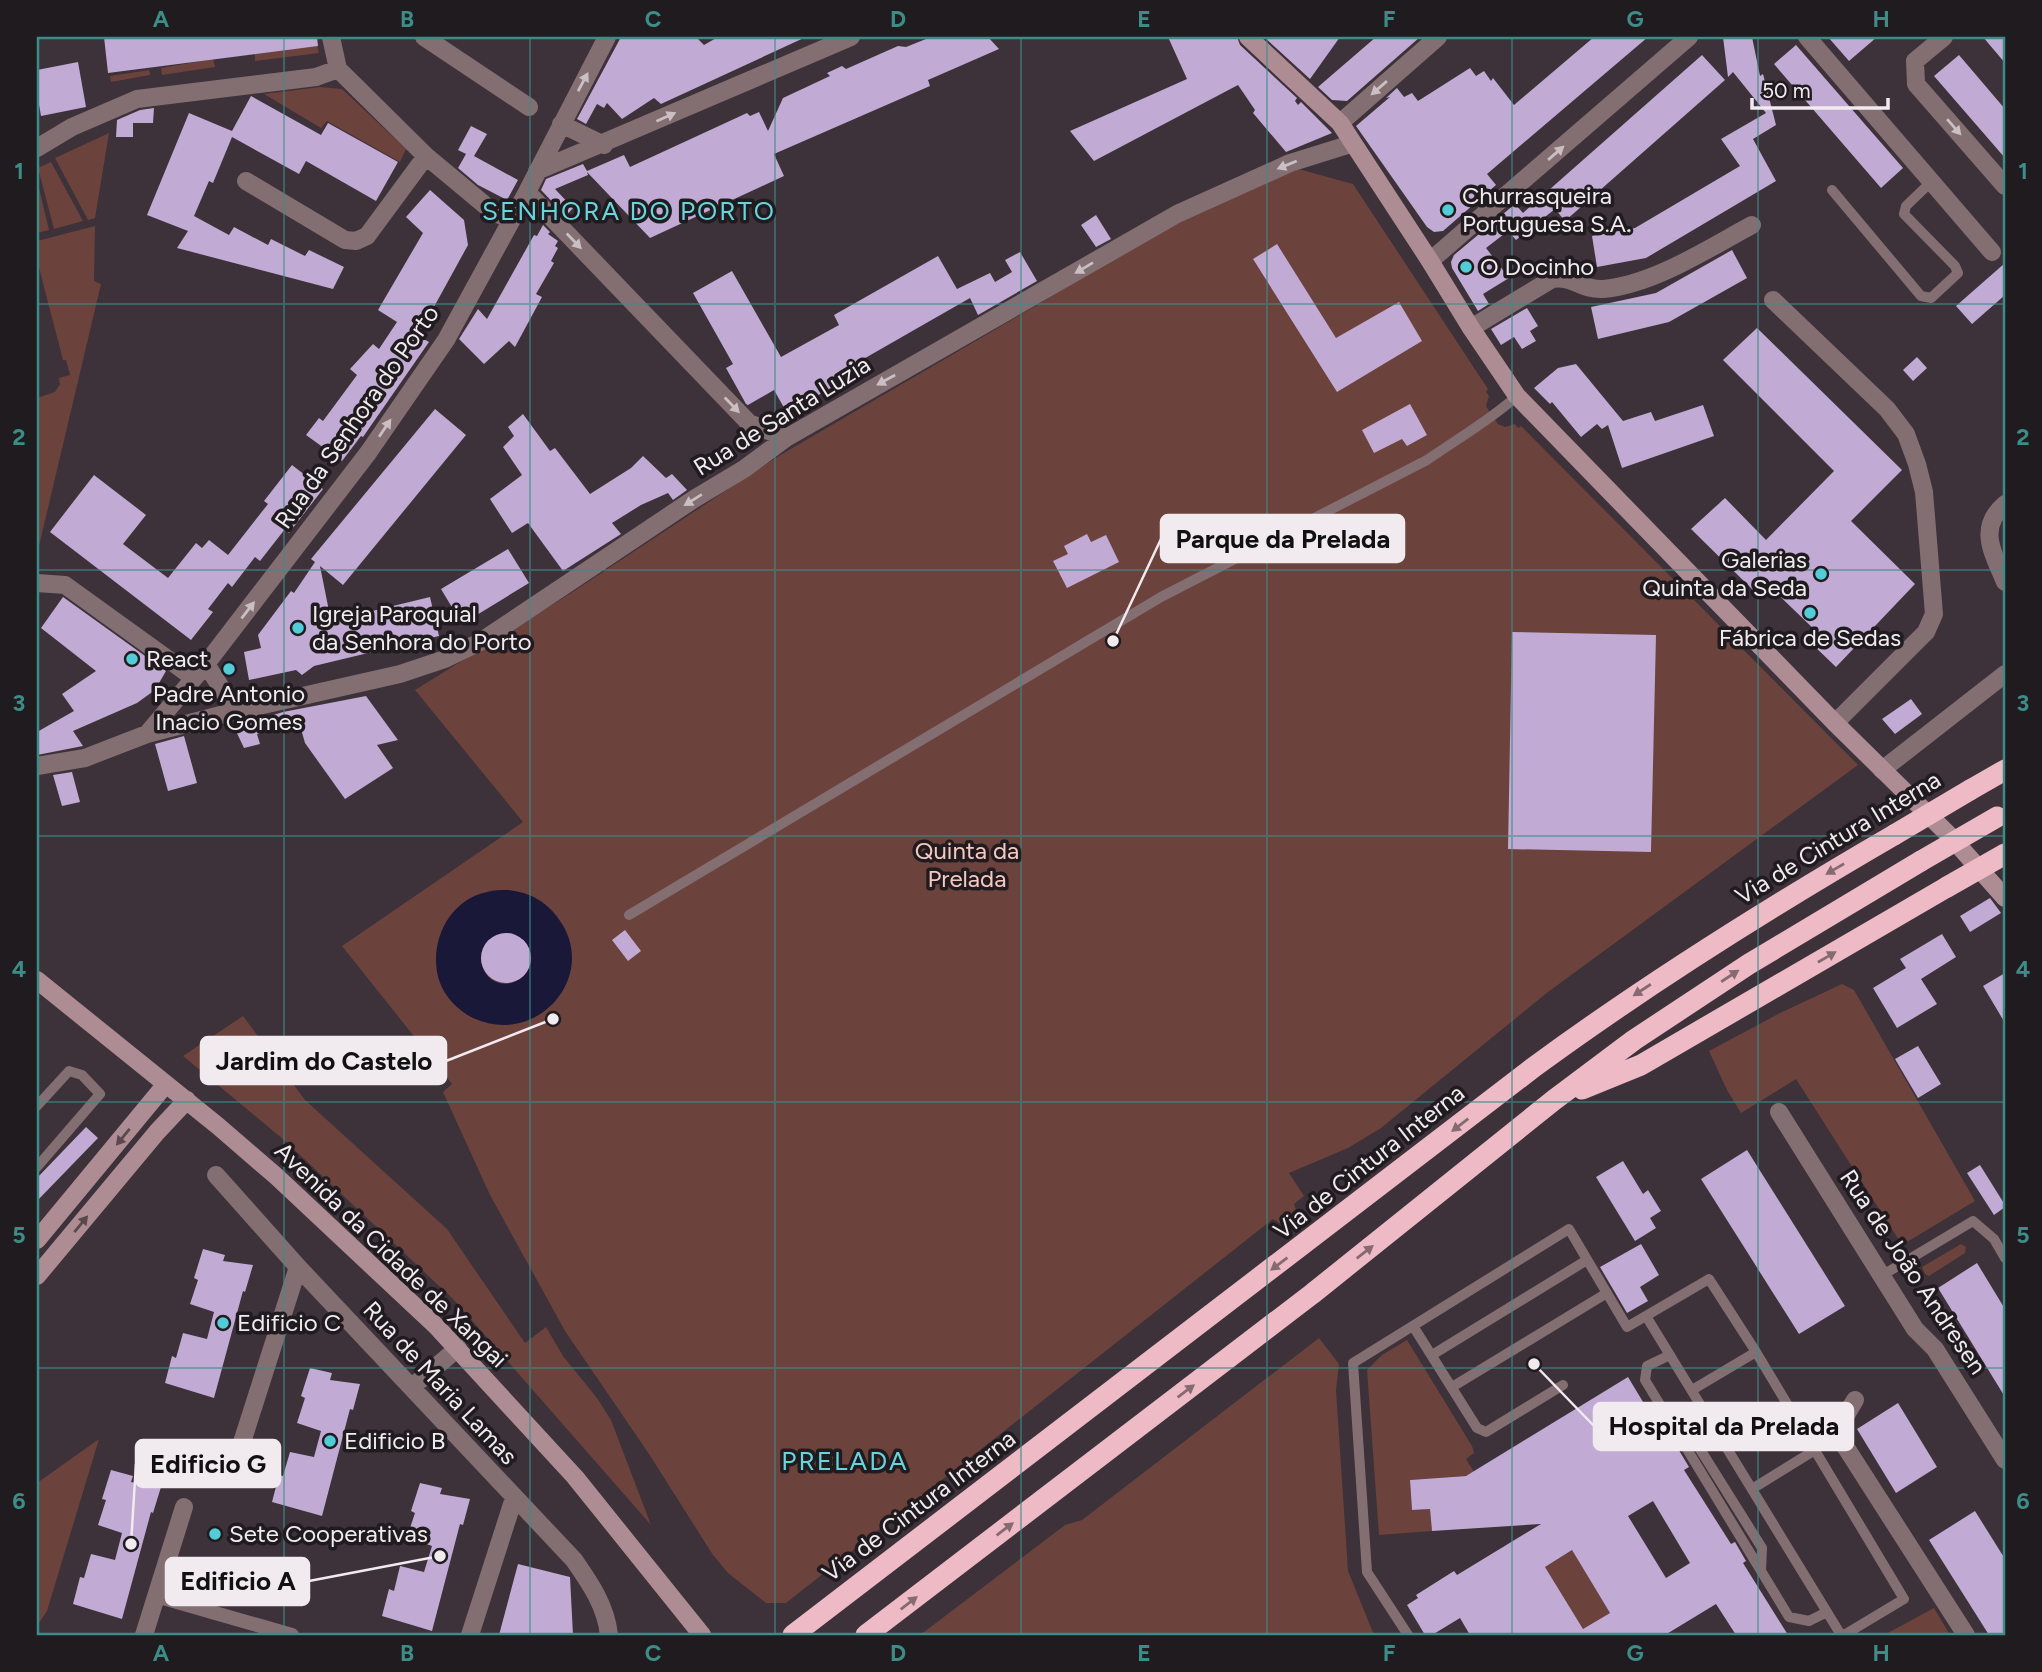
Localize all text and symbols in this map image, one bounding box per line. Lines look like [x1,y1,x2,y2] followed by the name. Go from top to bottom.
[153,5,170,33] text: A
[400,5,414,33] text: B
[645,5,662,33] text: C
[890,5,906,33] text: D
[1137,5,1151,33] text: E
[1383,5,1396,33] text: F
[1626,5,1644,33] text: G
[1872,5,1890,33] text: H
[1752,66,1888,110] scale bar
[577,73,589,92] one-way arrow
[1762,78,1811,103] text: 50 m
[1370,80,1388,96] one-way arrow
[656,111,676,123] one-way arrow
[1946,118,1962,136] one-way arrow
[1547,145,1565,161] one-way arrow
[14,157,24,185] text: 1
[2018,157,2028,185] text: 1
[1276,160,1297,171] one-way arrow
[1462,181,1631,238] place label: Churrasqueira Portuguesa S.A.
[482,195,776,227] district label: SENHORA DO PORTO
[1440,202,1456,218] marker: Churrasqueira Portuguesa S.A.
[566,232,582,249] one-way arrow
[1480,252,1594,281] place label: O Docinho
[1458,259,1474,275] marker: O Docinho
[1075,262,1094,274] one-way arrow
[268,299,445,534] street label: Rua da Senhora do Porto
[688,350,875,482] street label: Rua de Santa Luzia
[877,374,896,386] one-way arrow
[723,396,739,413] one-way arrow
[378,419,392,437] one-way arrow
[12,423,26,451] text: 2
[2016,423,2030,451] text: 2
[683,493,703,506] one-way arrow
[1161,515,1404,562] callout: Parque da Prelada
[1176,523,1390,555] text: Parque da Prelada
[1642,545,1807,602] place label: Galerias Quinta da Seda
[1813,566,1829,582] marker: Galerias Quinta da Seda
[312,599,532,656] place label: Igreja Paroquial da Senhora do Porto
[240,601,255,619] one-way arrow
[1802,605,1818,621] marker: Fábrica de Sedas
[290,620,306,636] marker: Igreja Paroquial da Senhora do Porto
[1719,623,1901,652] place label: Fábrica de Sedas
[146,644,208,673] place label: React
[124,651,140,667] marker: React
[221,661,237,677] marker: Padre Antonio Inacio Gomes
[153,679,305,736] place label: Padre Antonio Inacio Gomes
[13,689,25,717] text: 3
[2017,689,2029,717] text: 3
[1730,765,1946,910] street label: Via de Cintura Interna
[915,836,1019,893] park label: Quinta da Prelada
[1826,863,1845,875] one-way arrow
[1818,951,1837,963] one-way arrow
[12,955,26,983] text: 4
[2016,955,2030,983] text: 4
[1720,970,1740,983] one-way arrow
[1633,983,1652,996] one-way arrow
[201,1037,446,1084] callout: Jardim do Castelo
[216,1045,432,1077] text: Jardim do Castelo
[1267,1078,1470,1245] street label: Via de Cintura Interna
[1451,1118,1469,1133] one-way arrow
[116,1128,131,1145] one-way arrow
[269,1136,514,1373] street label: Avenida da Cidade de Xangai
[1834,1164,1993,1380] street label: Rua de João Andresen
[74,1216,89,1234] one-way arrow
[12,1221,26,1249] text: 5
[2016,1221,2030,1249] text: 5
[1357,1245,1374,1260] one-way arrow
[1270,1257,1288,1271] one-way arrow
[357,1295,523,1470] street label: Rua de Maria Lamas
[237,1308,341,1337] place label: Edificio C
[215,1315,231,1331] marker: Edificio C
[1177,1384,1195,1398] one-way arrow
[1594,1403,1853,1450] callout: Hospital da Prelada
[1609,1410,1839,1442] text: Hospital da Prelada
[816,1424,1021,1588] street label: Via de Cintura Interna
[344,1426,445,1455] place label: Edificio B
[322,1433,338,1449] marker: Edificio B
[136,1440,280,1487] callout: Edificio G
[781,1445,909,1477] district label: PRELADA
[150,1448,266,1480] text: Edificio G
[12,1487,26,1515] text: 6
[2016,1487,2030,1515] text: 6
[229,1519,428,1548] place label: Sete Cooperativas
[996,1522,1014,1536] one-way arrow
[207,1526,223,1542] marker: Sete Cooperativas
[166,1558,309,1605] callout: Edificio A
[180,1565,296,1597] text: Edificio A
[899,1595,917,1610] one-way arrow
[153,1639,170,1667] text: A
[400,1639,414,1667] text: B
[645,1639,662,1667] text: C
[890,1639,906,1667] text: D
[1137,1639,1151,1667] text: E
[1383,1639,1396,1667] text: F
[1626,1639,1644,1667] text: G
[1872,1639,1890,1667] text: H

